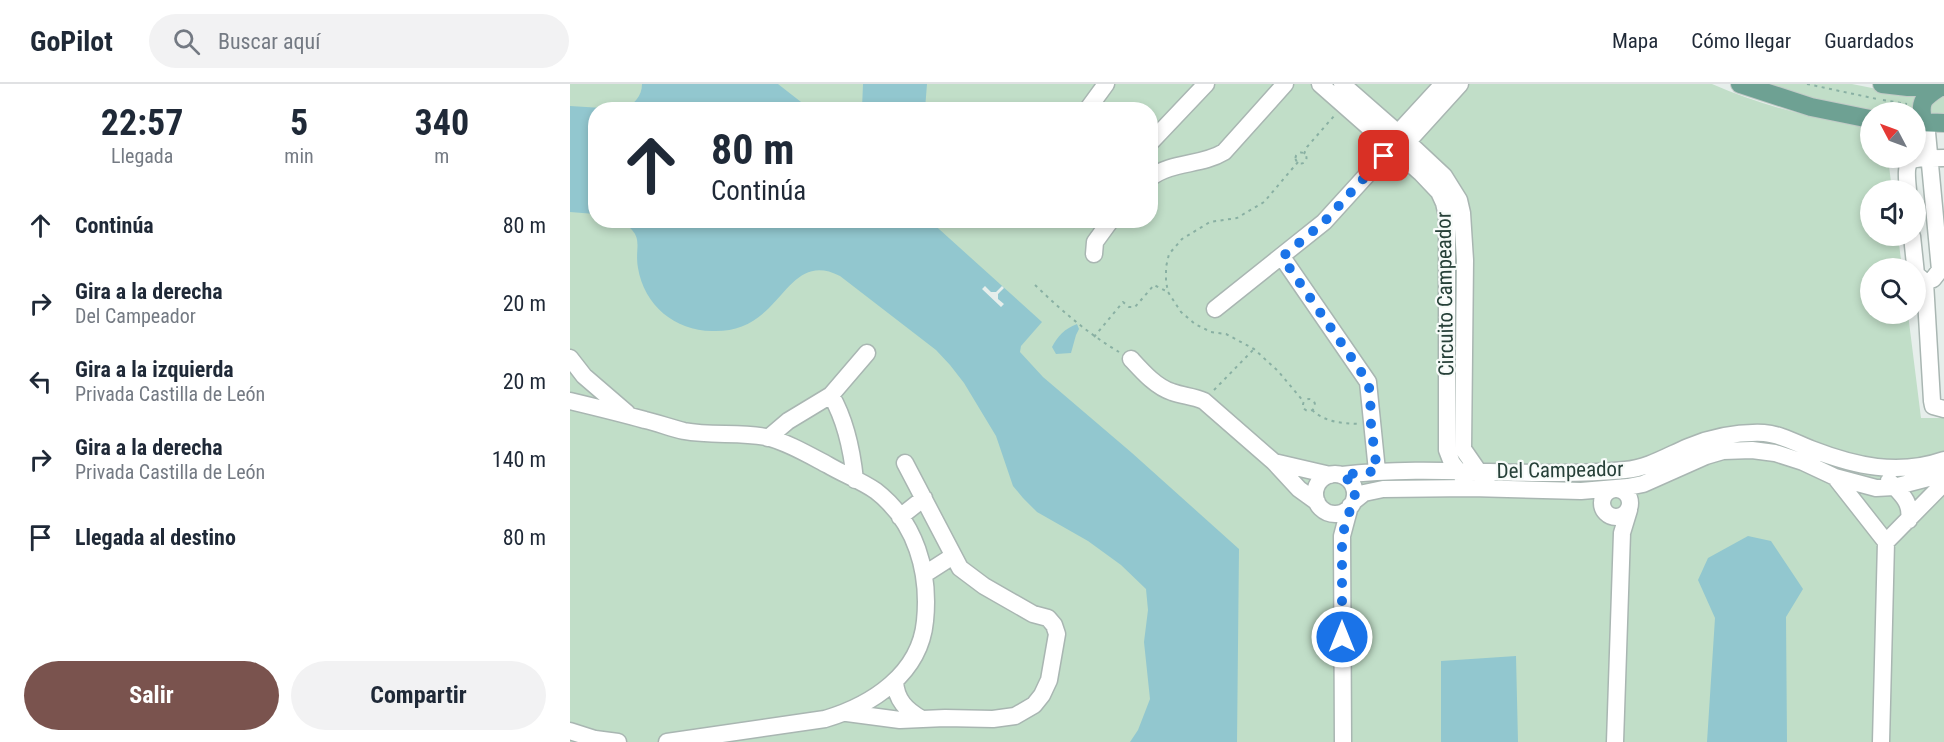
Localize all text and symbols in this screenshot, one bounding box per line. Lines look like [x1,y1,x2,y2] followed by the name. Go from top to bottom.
[149,14,569,68] search box
[30,25,113,58] text: GoPilot
[170,25,203,58] icon: search
[218,29,320,54] text: Buscar aquí
[1612,29,1658,53] text: Mapa
[1691,29,1791,53] text: Cómo llegar
[1824,29,1914,53] text: Guardados
[101,102,183,144] text: 22:57
[290,102,308,144] text: 5
[415,102,469,144] text: 340
[1860,102,1926,168] north arrow
[1860,102,1926,324] map controls
[711,125,794,174] text: 80 m
[612,126,690,204] icon: ahead
[1358,130,1409,181] pin
[1367,139,1400,172] icon: arrive
[111,144,173,168] text: Llegada
[284,144,314,168] text: min
[434,144,449,168] text: m
[711,175,806,207] text: Continúa
[1860,180,1926,246] button: sound
[24,209,57,242] icon: ahead
[1432,212,1458,376] street label: Circuito Campeador
[75,213,154,238] text: Continúa
[503,213,546,238] text: 80 m
[1860,258,1926,324] button: search
[75,279,223,304] text: Gira a la derecha
[24,287,57,320] icon: right
[503,291,546,316] text: 20 m
[75,304,196,328] text: Del Campeador
[75,357,234,382] text: Gira a la izquierda
[24,365,57,398] icon: left
[503,369,546,394] text: 20 m
[75,382,265,406] text: Privada Castilla de León
[75,435,223,460] text: Gira a la derecha
[24,443,57,476] icon: right
[492,447,546,472] text: 140 m
[1496,457,1624,483] street label: Del Campeador
[75,460,265,484] text: Privada Castilla de León
[24,521,57,554] icon: arrive
[75,525,236,550] text: Llegada al destino
[503,525,546,550] text: 80 m
[1310,605,1374,669] position arrow
[24,661,279,730] button: Salir
[291,661,546,730] button: Compartir

